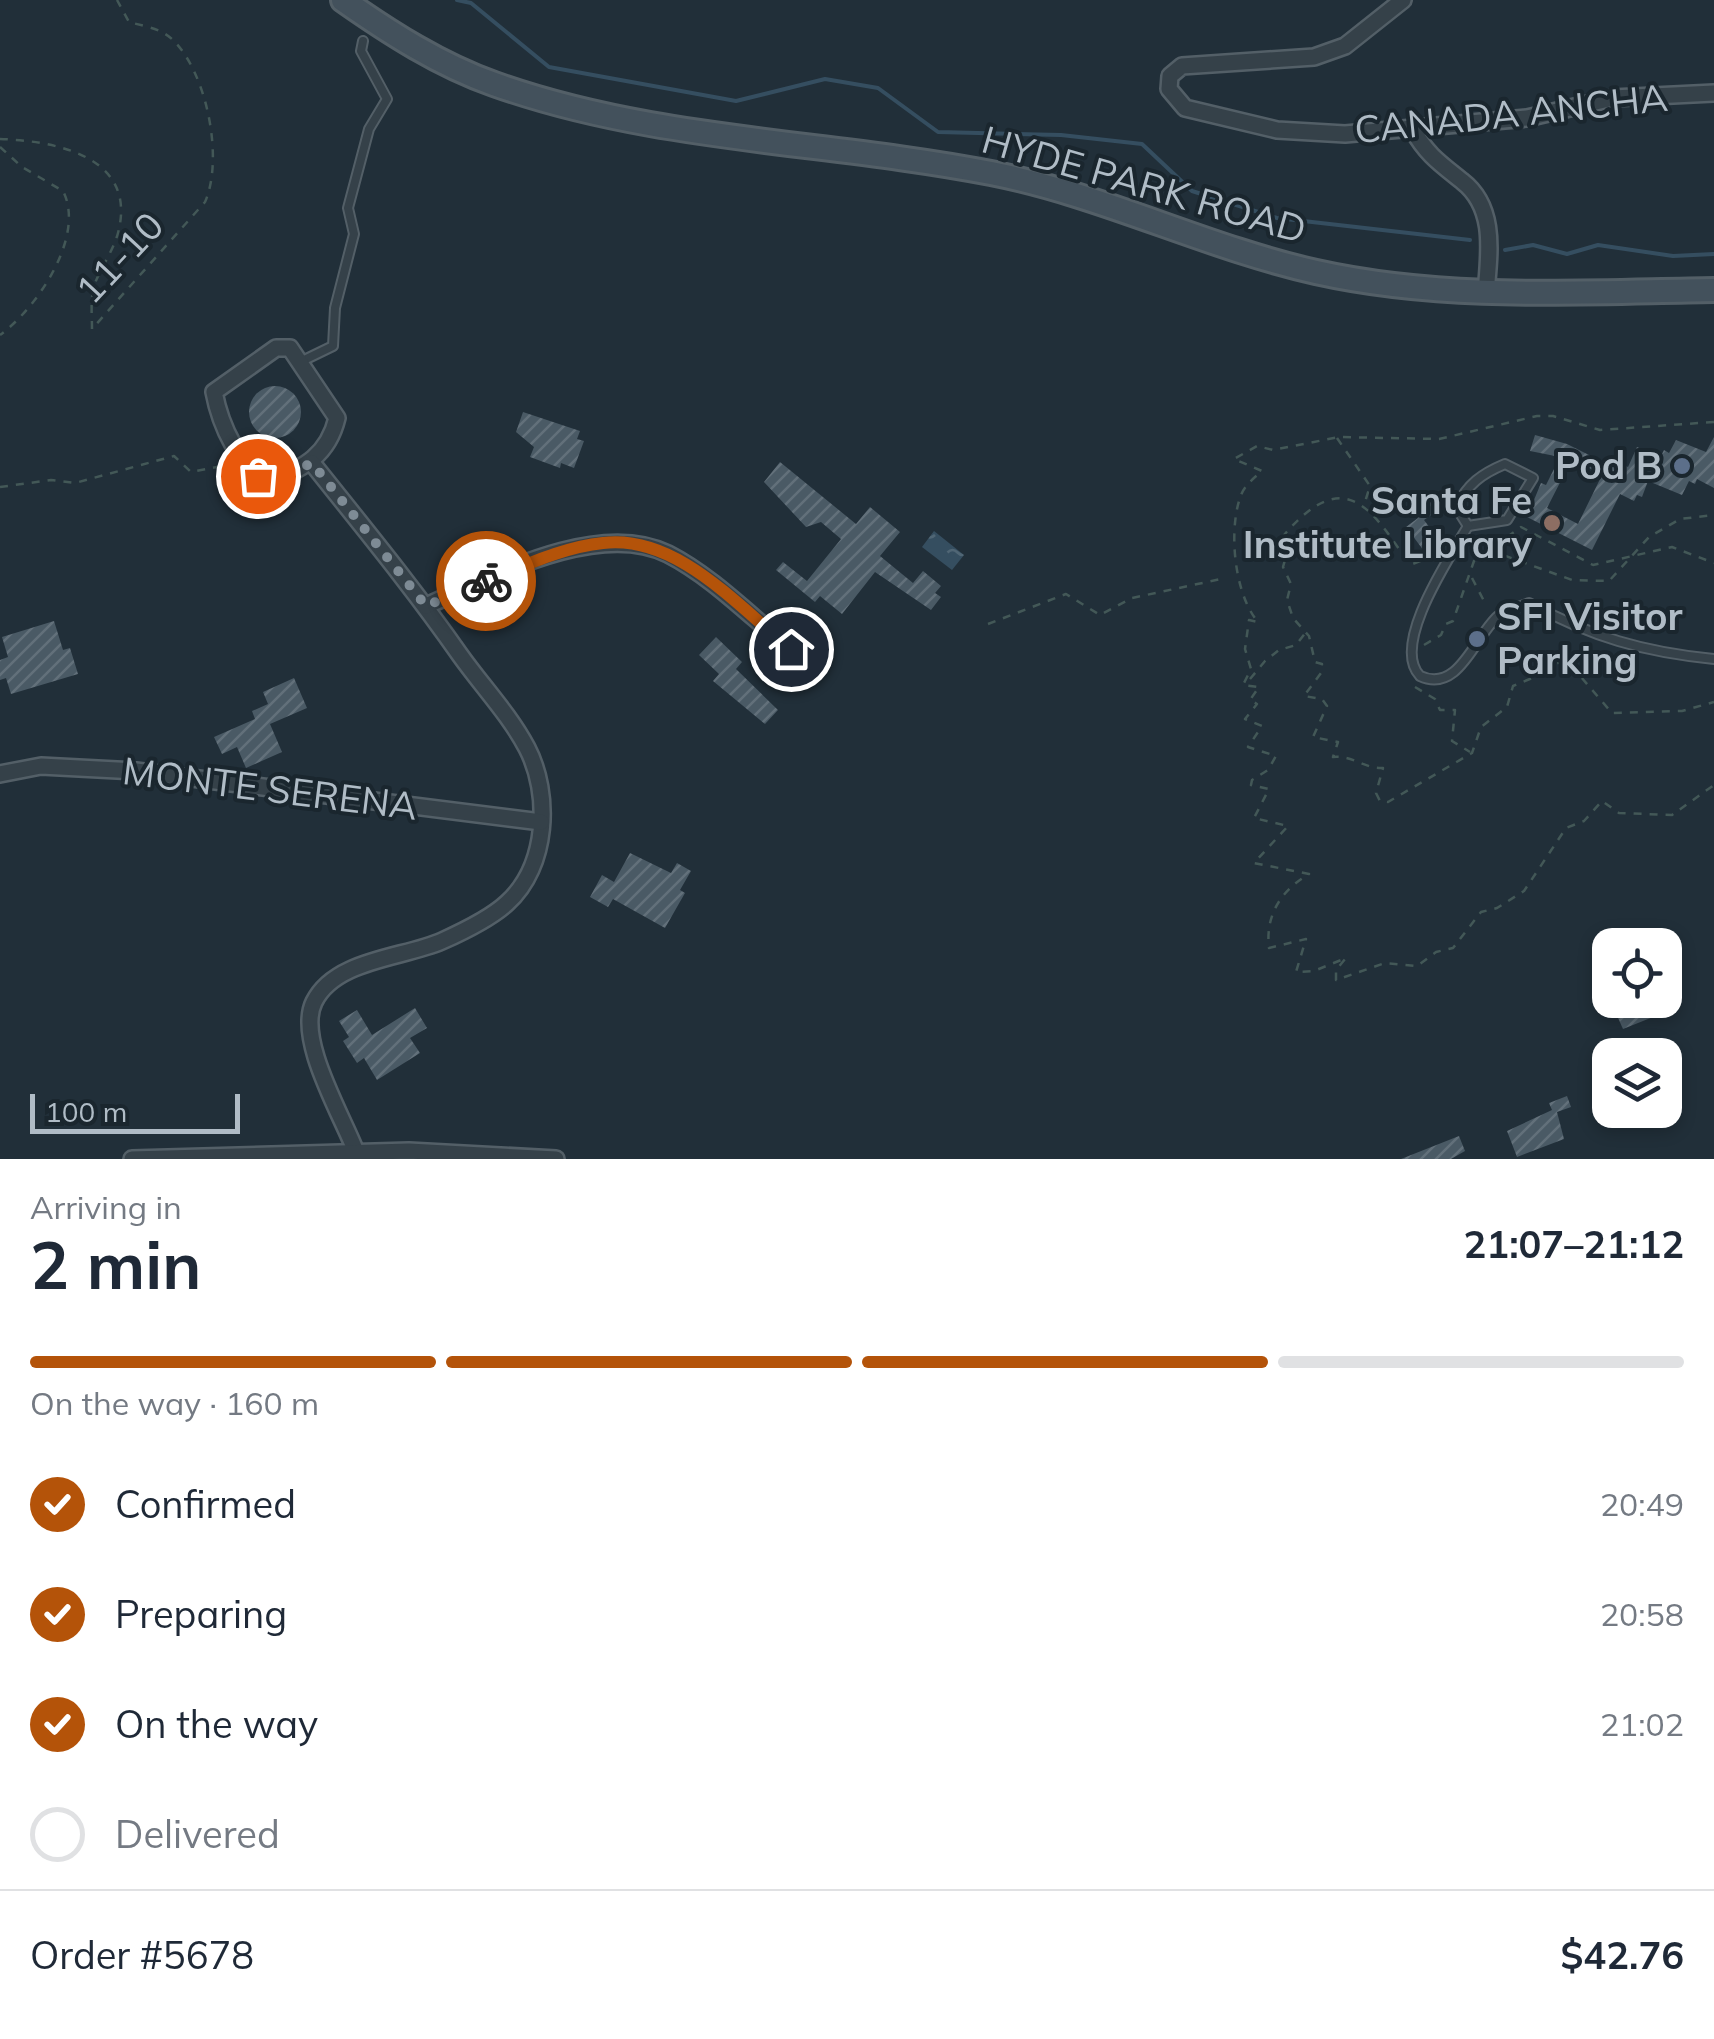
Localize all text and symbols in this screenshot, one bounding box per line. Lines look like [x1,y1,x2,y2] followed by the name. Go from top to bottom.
[1352,73,1670,153] street label: CANADA ANCHA
[977,115,1312,253] street label: HYDE PARK ROAD
[65,202,173,313] street label: 11-10
[216,434,301,519] pin
[1555,441,1662,489] place label: Pod B
[231,449,286,504] icon: bag
[1671,455,1693,477] marker: Pod B
[1243,476,1532,568] place label: Santa Fe Institute Library
[1541,512,1563,534] marker: Santa Fe Institute Library
[436,531,536,631] courier
[459,554,514,609] icon: bike
[1497,592,1682,684] place label: SFI Visitor Parking
[749,607,834,692] pin
[764,622,819,677] icon: home
[1466,628,1488,650] marker: SFI Visitor Parking
[120,746,420,830] street label: MONTE SERENA
[1592,928,1682,1128] map controls
[1592,928,1682,1018] button: locate
[1592,1038,1682,1128] button: layers
[30,1089,240,1134] scale bar
[45,1094,127,1129] text: 100 m
[30,1187,182,1227] text: Arriving in
[1464,1220,1684,1268] text: 21:07–21:12
[30,1224,201,1305] text: 2 min
[30,1383,319,1423] text: On the way · 160 m
[30,1477,85,1532] icon: check
[115,1480,296,1528] text: Confirmed
[1600,1484,1684,1524] text: 20:49
[30,1587,85,1642] icon: check
[115,1590,287,1638] text: Preparing
[1600,1594,1684,1634] text: 20:58
[30,1697,85,1752] icon: check
[115,1700,318,1748] text: On the way
[1600,1704,1684,1744] text: 21:02
[115,1810,280,1858] text: Delivered
[30,1931,254,1979] text: Order #5678
[1561,1931,1684,1979] text: $42.76

